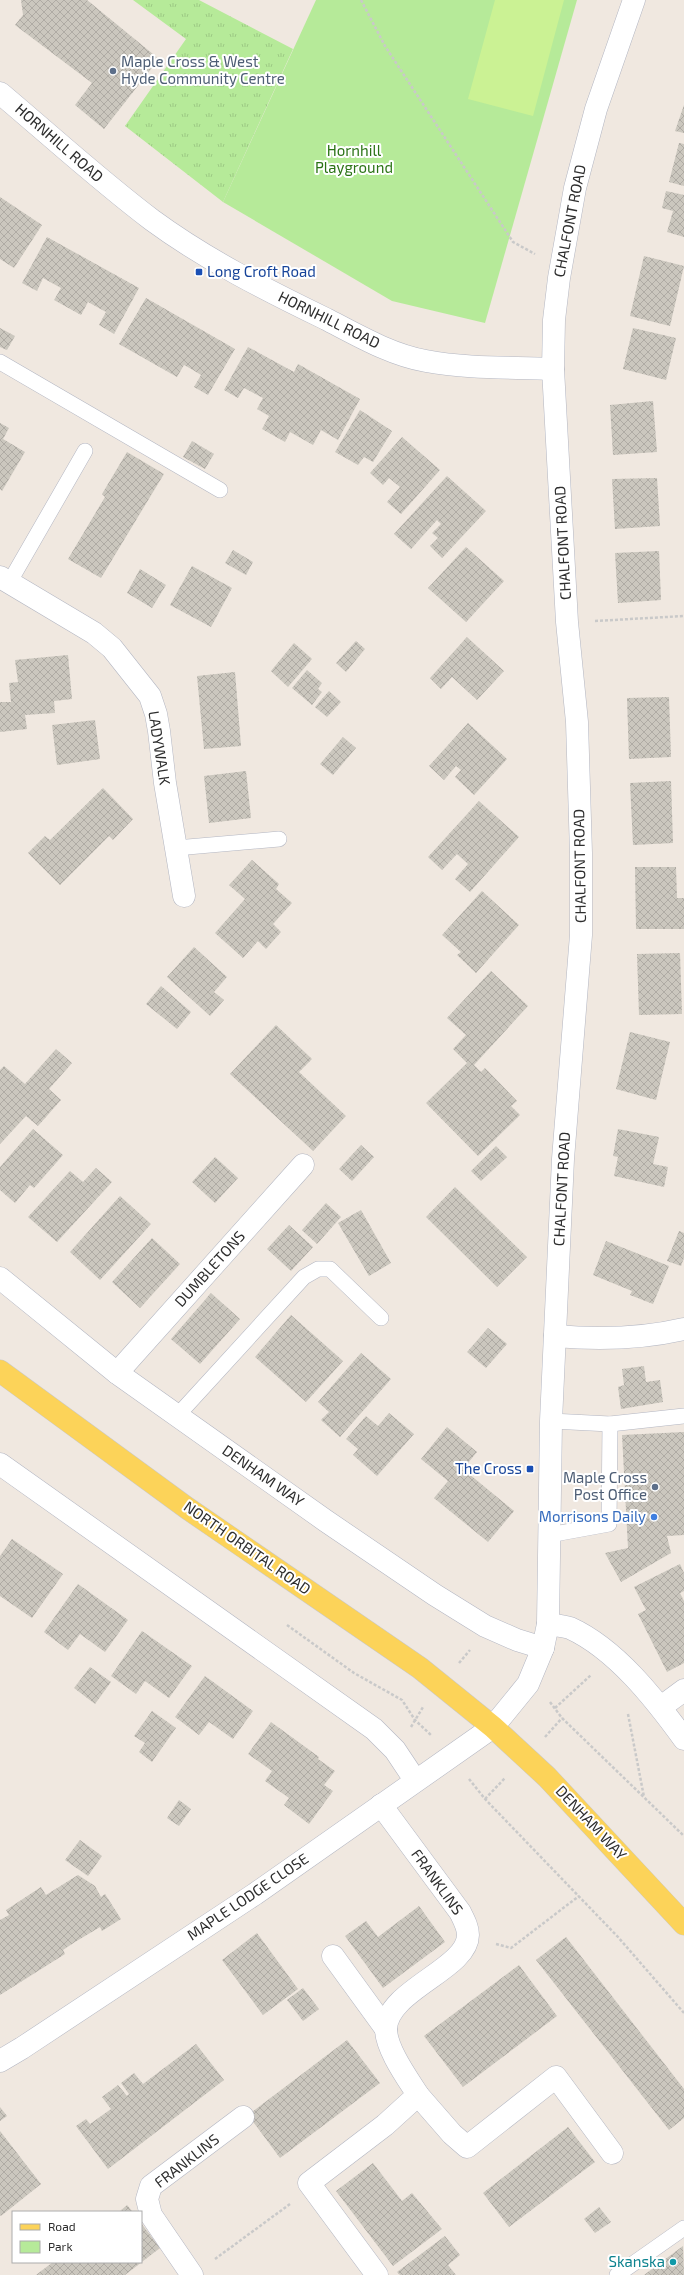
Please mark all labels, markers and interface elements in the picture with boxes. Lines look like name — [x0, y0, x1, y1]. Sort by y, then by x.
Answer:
place label: Maple Cross & West Hyde Community Centre — [121, 52, 285, 87]
marker: Maple Cross & West Hyde Community Centre — [108, 66, 118, 76]
street label: HORNHILL ROAD — [12, 99, 107, 185]
park label: Hornhill Playground — [315, 141, 393, 176]
street label: CHALFONT ROAD — [549, 163, 589, 279]
place label: Long Croft Road — [207, 262, 316, 280]
marker: Long Croft Road — [194, 267, 204, 277]
street label: HORNHILL ROAD — [276, 287, 383, 351]
street label: CHALFONT ROAD — [550, 485, 574, 601]
street label: LADYWALK — [145, 709, 175, 786]
street label: CHALFONT ROAD — [569, 809, 589, 923]
street label: CHALFONT ROAD — [549, 1131, 573, 1247]
street label: DUMBLETONS — [170, 1227, 248, 1310]
street label: DENHAM WAY — [219, 1440, 308, 1510]
place label: The Cross — [455, 1459, 522, 1477]
marker: The Cross — [525, 1464, 535, 1474]
place label: Maple Cross Post Office — [563, 1468, 647, 1503]
marker: Maple Cross Post Office — [650, 1482, 660, 1492]
street label: NORTH ORBITAL ROAD — [181, 1497, 314, 1598]
place label: Morrisons Daily — [539, 1507, 646, 1525]
marker: Morrisons Daily — [649, 1512, 659, 1522]
street label: DENHAM WAY — [553, 1781, 631, 1864]
street label: FRANKLINS — [408, 1845, 468, 1918]
street label: MAPLE LODGE CLOSE — [183, 1849, 311, 1943]
street label: FRANKLINS — [151, 2129, 222, 2191]
legend — [12, 2211, 142, 2263]
text: Road — [48, 2219, 76, 2233]
text: Park — [48, 2239, 73, 2253]
place label: Skanska — [609, 2252, 665, 2270]
marker: Skanska — [668, 2257, 678, 2267]

